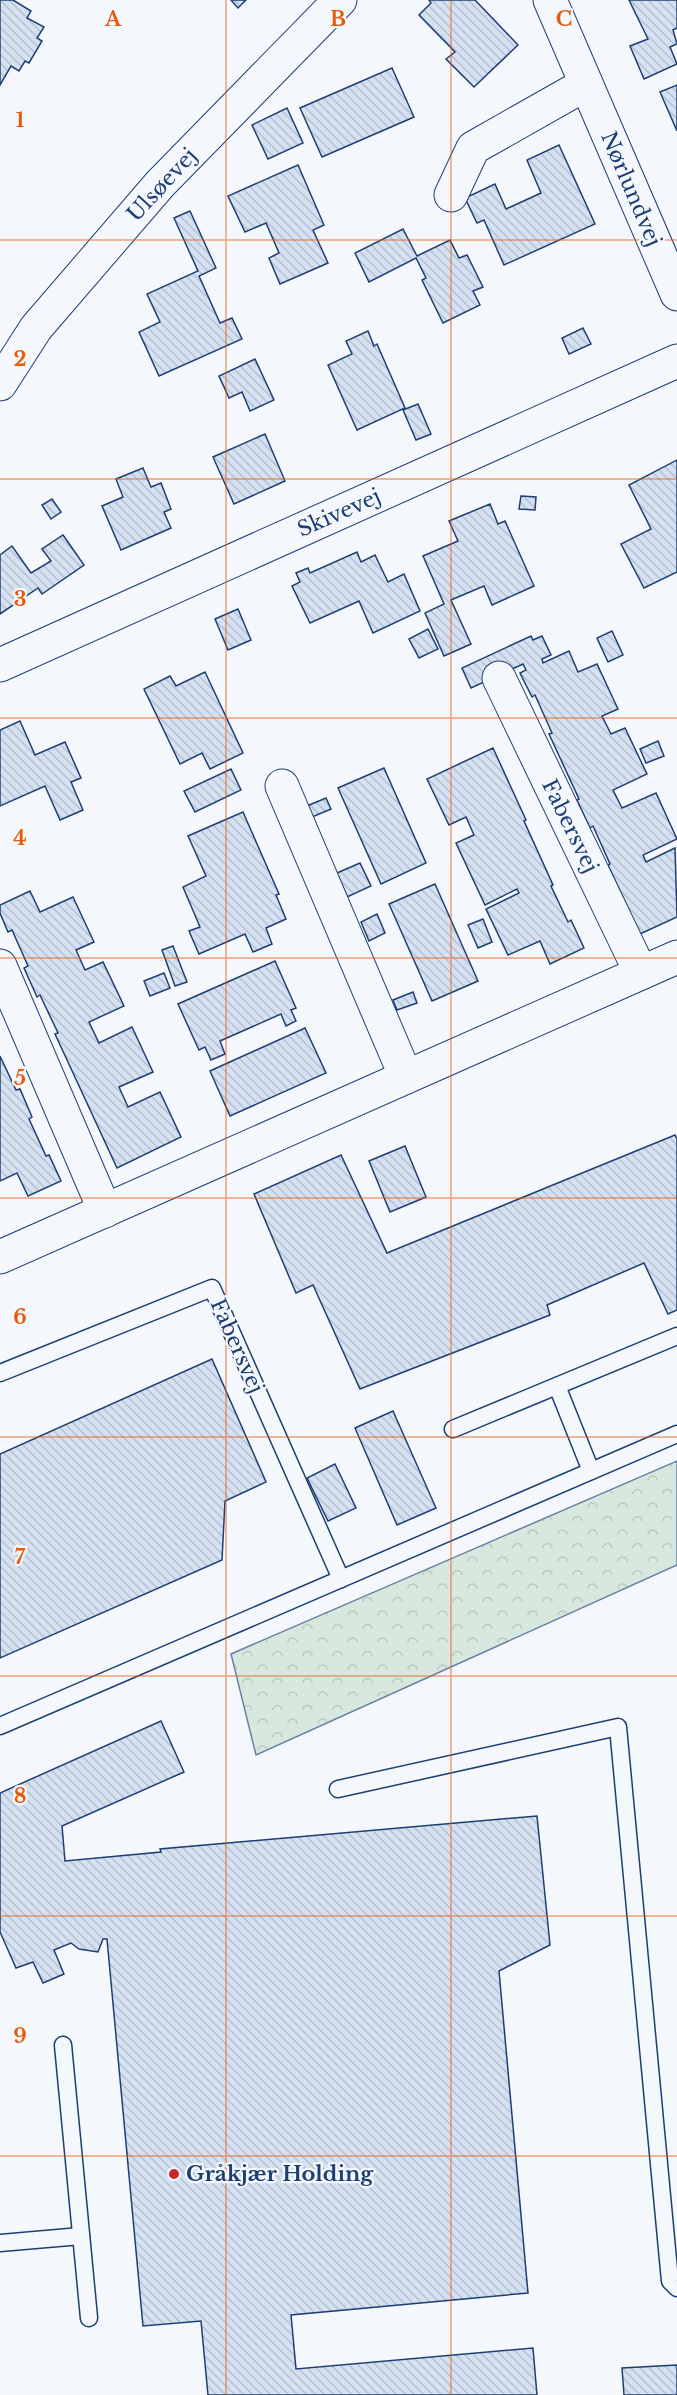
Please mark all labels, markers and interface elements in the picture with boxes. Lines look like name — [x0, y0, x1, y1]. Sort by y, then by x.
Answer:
text: A — [104, 7, 122, 31]
text: B — [330, 7, 346, 31]
text: C — [556, 7, 572, 31]
text: 1 — [16, 108, 25, 132]
street label: Nørlundvej — [595, 128, 667, 250]
street label: Ulsøevej — [122, 143, 202, 227]
text: 2 — [13, 347, 27, 371]
street label: Skivevej — [293, 483, 385, 543]
text: 3 — [14, 587, 26, 611]
street label: Fabersvej — [536, 775, 604, 877]
text: 4 — [13, 826, 27, 850]
text: 5 — [14, 1066, 26, 1090]
street label: Fabersvej — [205, 1295, 269, 1397]
text: 6 — [13, 1305, 27, 1329]
text: 7 — [15, 1545, 26, 1569]
text: 8 — [14, 1784, 26, 1808]
text: 9 — [13, 2024, 27, 2048]
place label: Gråkjær Holding — [186, 2161, 374, 2187]
marker: Gråkjær Holding — [167, 2167, 181, 2181]

